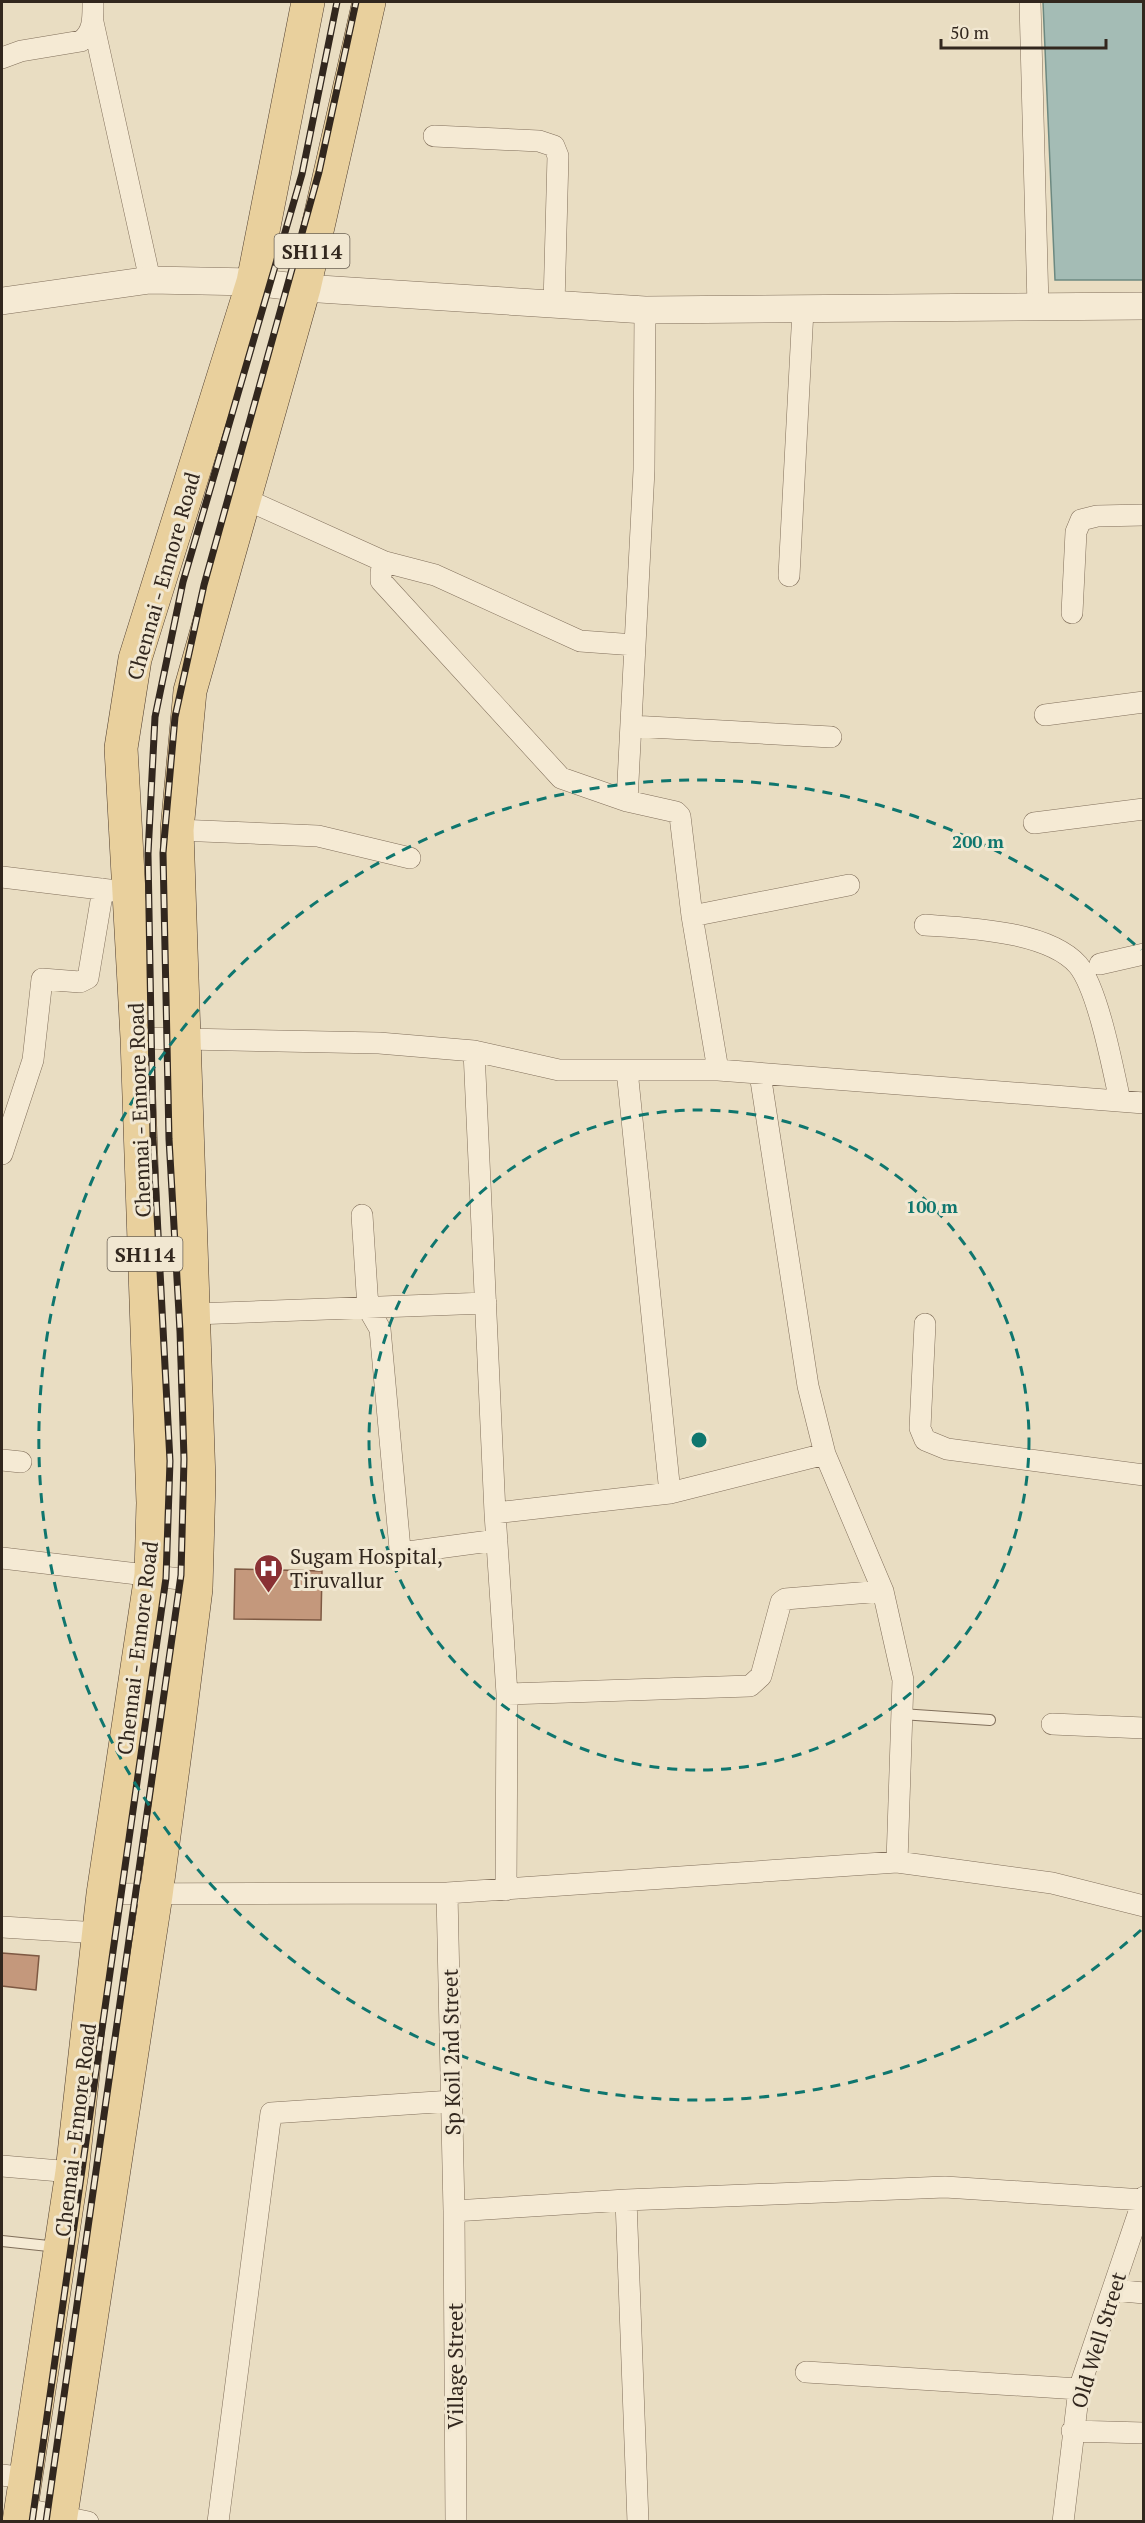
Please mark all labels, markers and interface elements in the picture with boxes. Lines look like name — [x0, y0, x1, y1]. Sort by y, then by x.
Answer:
scale bar — [941, 12, 1106, 50]
text: 50 m — [950, 20, 990, 44]
road number: SH114 — [274, 234, 350, 268]
street label: Chennai - Ennore Road — [120, 468, 206, 683]
text: 200 m — [952, 829, 1004, 853]
street label: Chennai - Ennore Road — [121, 1002, 157, 1218]
text: 100 m — [906, 1194, 958, 1218]
road number: SH114 — [108, 1237, 182, 1271]
centre of rings — [689, 1430, 709, 1450]
street label: Chennai - Ennore Road — [110, 1539, 164, 1756]
place label: Sugam Hospital, Tiruvallur — [290, 1542, 443, 1594]
hospital icon: Sugam Hospital, Tiruvallur — [253, 1552, 285, 1594]
street label: Sp Koil 2nd Street — [436, 1968, 466, 2136]
street label: Chennai - Ennore Road — [48, 2021, 102, 2238]
street label: Old Well Street — [1064, 2268, 1132, 2412]
street label: Village Street — [441, 2302, 469, 2429]

